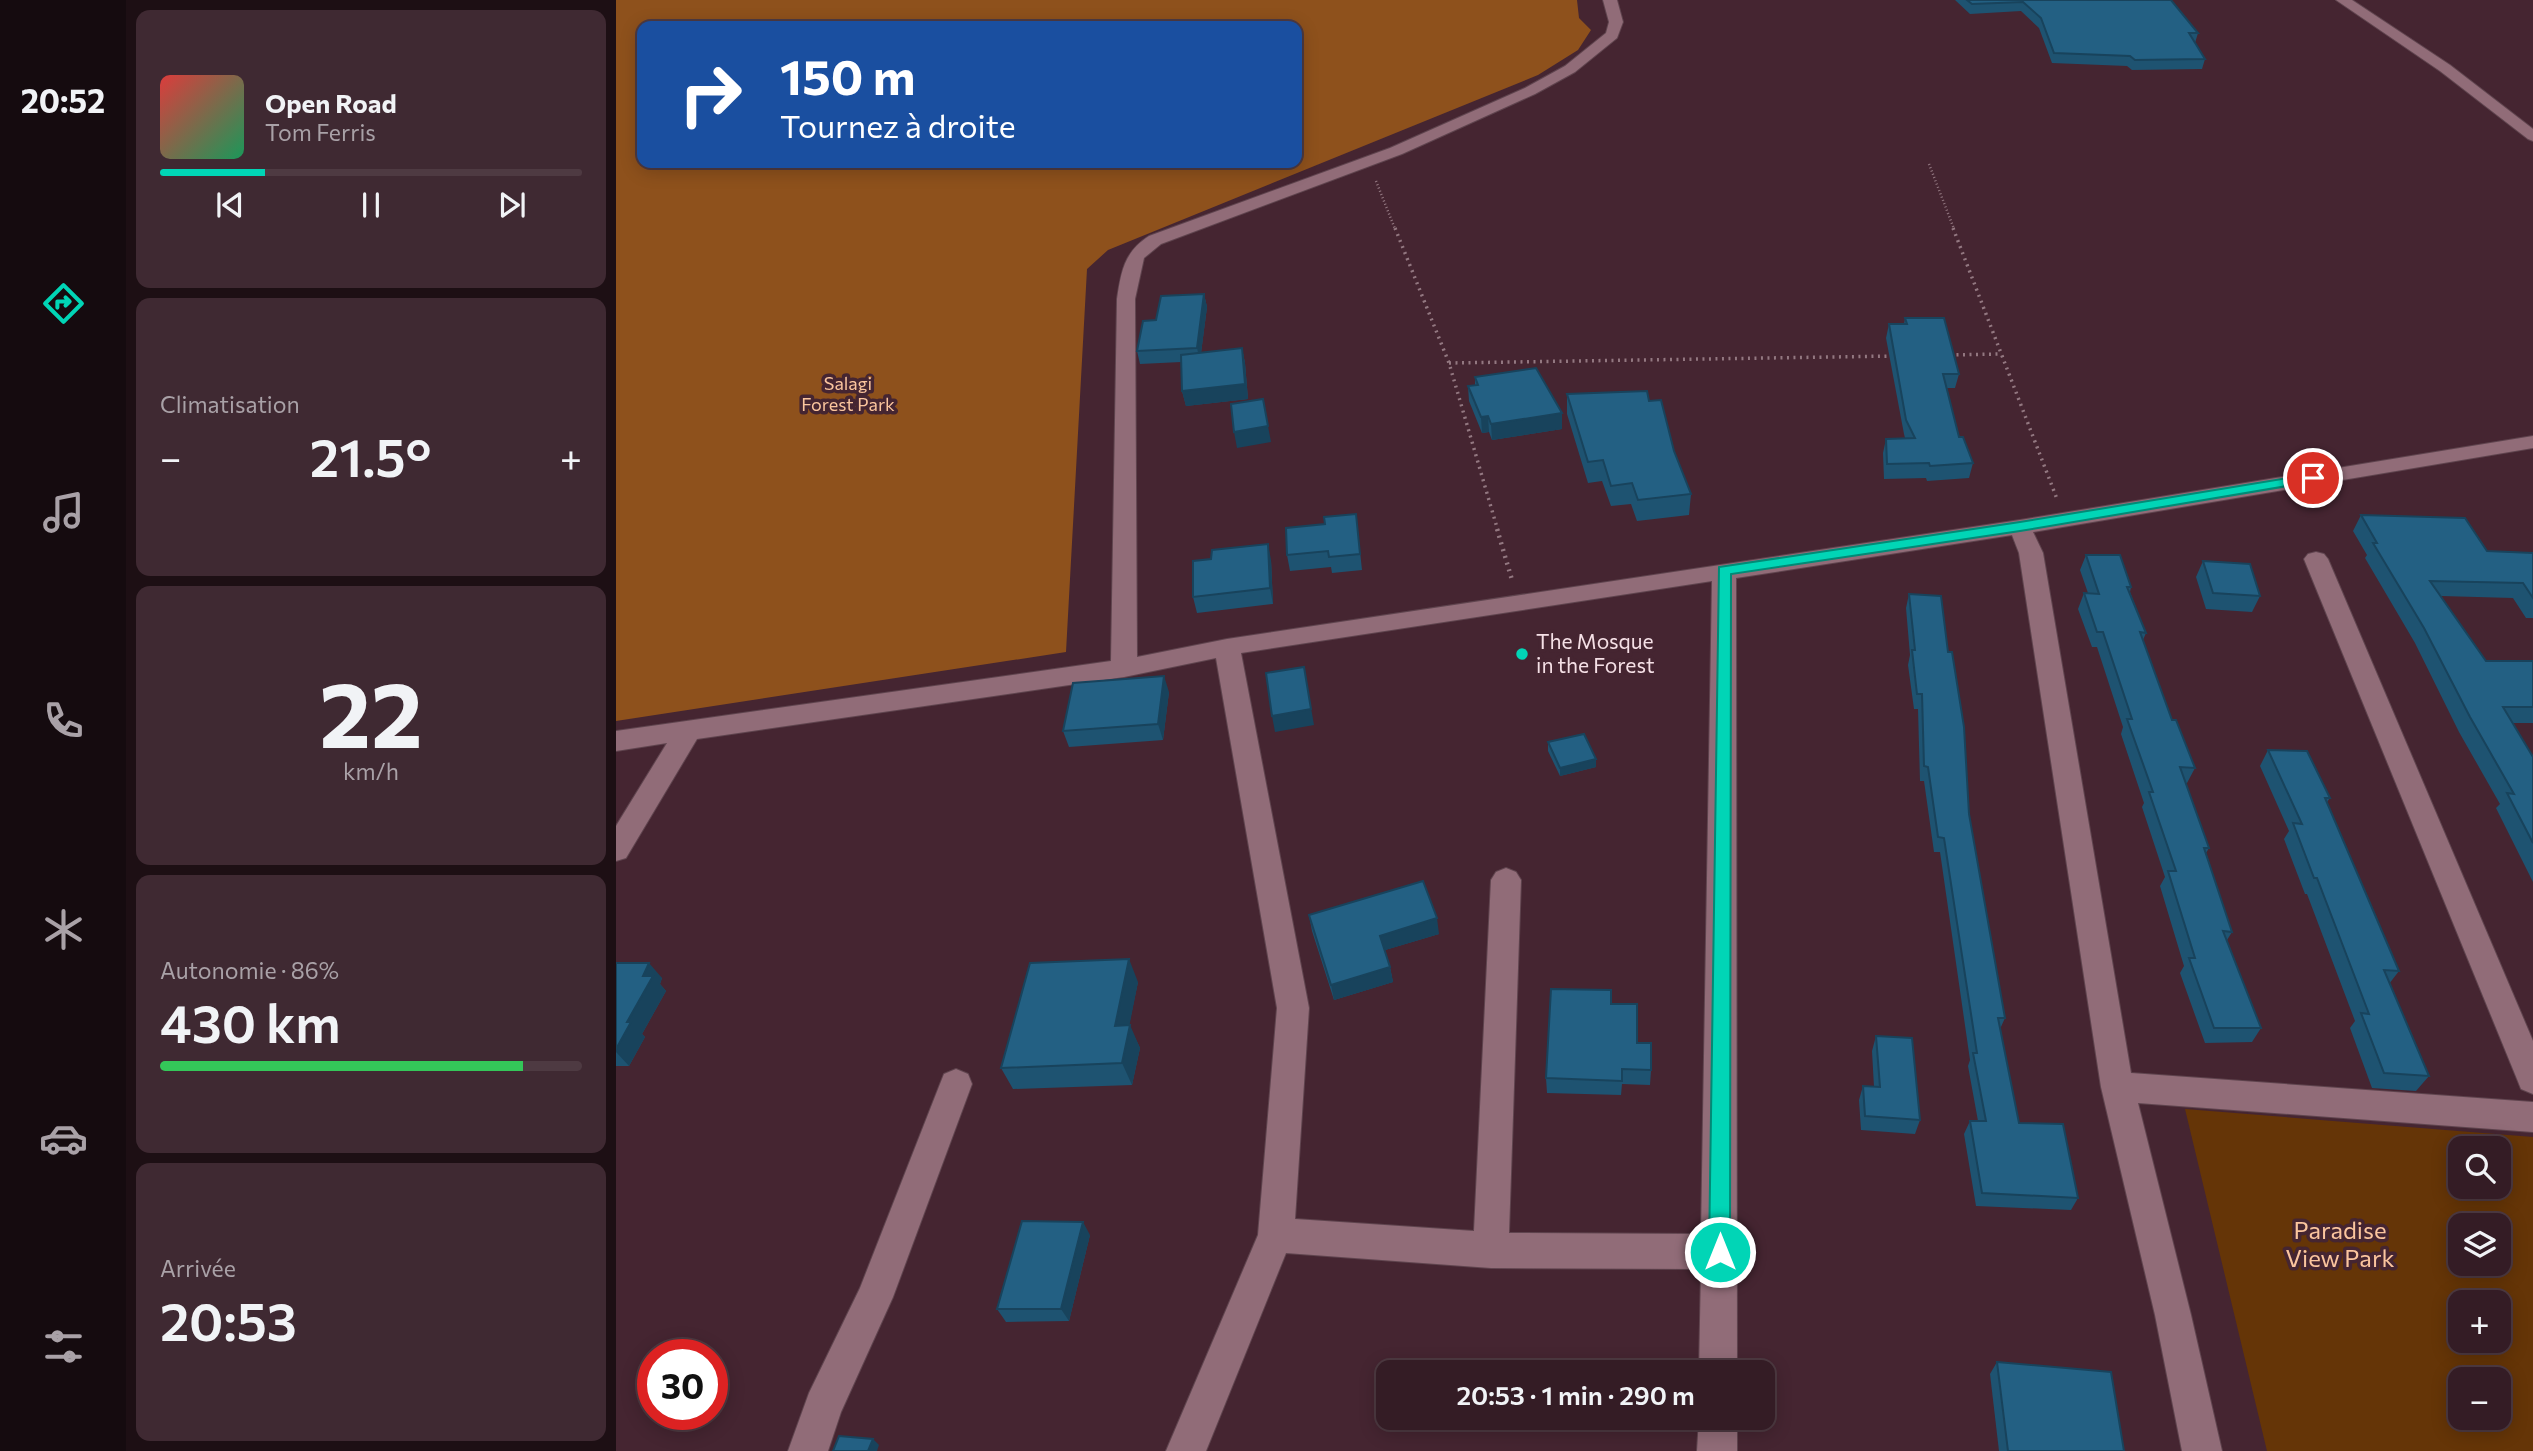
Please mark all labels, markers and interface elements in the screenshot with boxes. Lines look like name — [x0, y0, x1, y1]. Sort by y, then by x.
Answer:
text: 150 m — [780, 45, 915, 105]
icon: right — [665, 49, 756, 140]
text: 20:52 — [21, 80, 105, 120]
text: Open Road — [265, 87, 397, 118]
text: Tournez à droite — [780, 105, 1016, 145]
text: Tom Ferris — [265, 118, 376, 146]
icon: previous — [211, 186, 249, 224]
icon: pause — [352, 186, 390, 224]
icon: next — [493, 186, 531, 224]
icon: directions — [39, 279, 88, 328]
park label: Salagi Forest Park — [801, 372, 895, 415]
text: Climatisation — [160, 390, 300, 418]
text: 21.5° — [310, 424, 431, 488]
text: − — [160, 433, 182, 480]
text: + — [560, 433, 582, 480]
pin — [2283, 448, 2343, 508]
icon: arrive — [2294, 459, 2332, 497]
icon: music — [39, 488, 88, 537]
place label: The Mosque in the Forest — [1536, 628, 1655, 677]
marker: The Mosque in the Forest — [1514, 646, 1530, 662]
text: 22 — [319, 655, 423, 767]
icon: phone — [39, 696, 88, 745]
text: km/h — [343, 757, 399, 785]
icon: climate — [39, 905, 88, 954]
text: Autonomie · 86% — [160, 956, 339, 984]
text: 430 km — [160, 990, 341, 1054]
icon: car — [39, 1114, 88, 1163]
map controls — [2448, 1136, 2511, 1430]
button: search — [2448, 1136, 2511, 1199]
button: layers — [2448, 1213, 2511, 1276]
position arrow — [1683, 1215, 1757, 1289]
park label: Paradise View Park — [2285, 1215, 2395, 1272]
text: Arrivée — [160, 1254, 236, 1282]
text: 20:53 — [160, 1288, 297, 1352]
button: + — [2448, 1290, 2511, 1353]
icon: filters — [39, 1322, 88, 1371]
speed limit sign: 30 — [637, 1339, 728, 1430]
button: − — [2448, 1367, 2511, 1430]
text: 20:53 · 1 min · 290 m — [1456, 1379, 1695, 1410]

